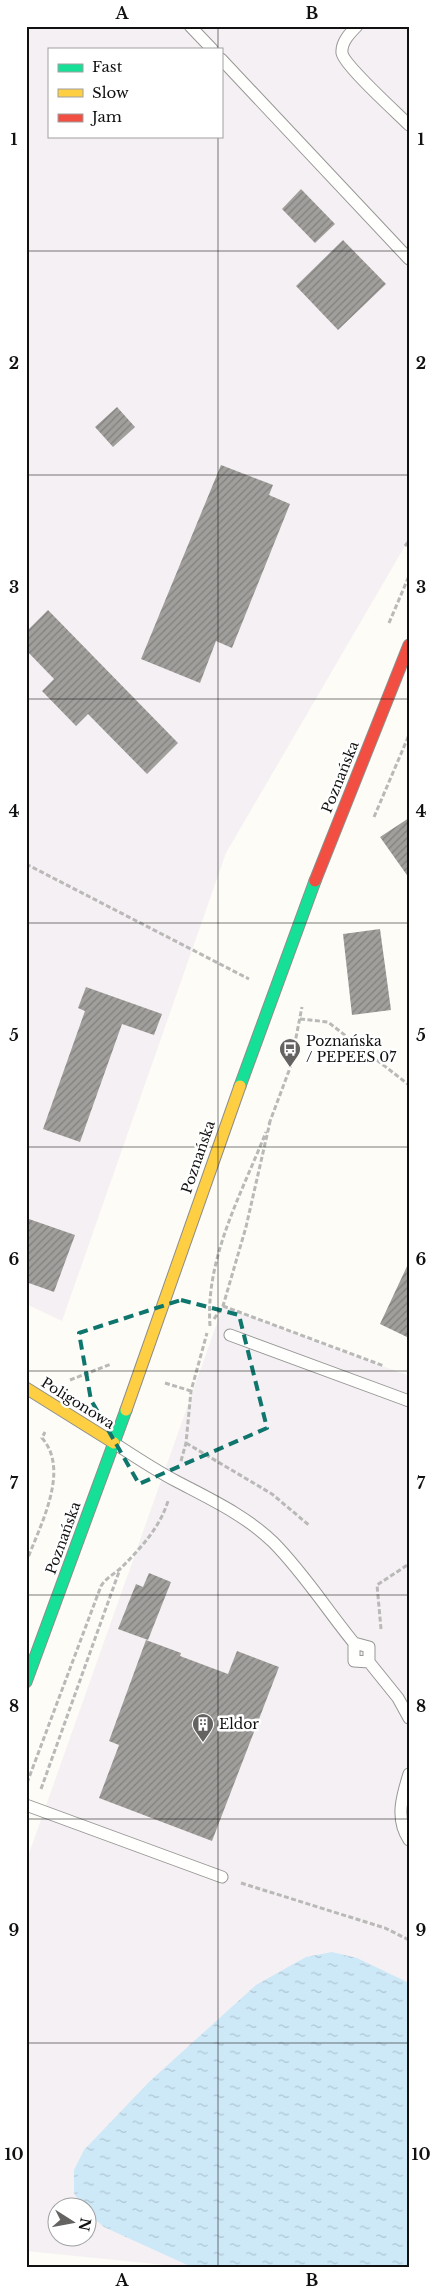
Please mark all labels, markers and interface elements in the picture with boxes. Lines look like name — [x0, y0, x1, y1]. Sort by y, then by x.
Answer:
text: A — [115, 3, 130, 23]
text: B — [306, 3, 319, 23]
legend — [48, 48, 222, 138]
text: Fast — [92, 57, 123, 76]
text: Slow — [92, 83, 129, 102]
text: Jam — [90, 107, 122, 126]
text: 1 — [11, 129, 18, 149]
text: 1 — [418, 129, 425, 149]
text: 2 — [9, 353, 19, 373]
text: 2 — [416, 353, 426, 373]
text: 3 — [9, 577, 19, 597]
text: 3 — [416, 577, 426, 597]
street label: Poznańska — [317, 738, 363, 816]
text: 4 — [9, 801, 19, 821]
text: 4 — [416, 801, 426, 821]
text: 5 — [9, 1025, 19, 1045]
text: 5 — [416, 1025, 426, 1045]
place label: Poznańska / PEPEES 07 — [306, 1032, 397, 1066]
bus stop icon: Poznańska / PEPEES 07 — [278, 1037, 302, 1068]
street label: Poznańska — [177, 1118, 219, 1196]
text: 6 — [9, 1249, 20, 1269]
text: 6 — [416, 1249, 427, 1269]
street label: Poligonowa — [38, 1373, 118, 1433]
text: 7 — [10, 1473, 19, 1493]
text: 7 — [417, 1473, 426, 1493]
street label: Poznańska — [42, 1499, 85, 1577]
text: 8 — [9, 1696, 19, 1716]
text: 8 — [416, 1696, 426, 1716]
building icon: Eldor — [191, 1712, 215, 1743]
place label: Eldor — [219, 1715, 259, 1733]
text: 9 — [9, 1920, 20, 1940]
text: 9 — [416, 1920, 427, 1940]
text: 10 — [4, 2144, 24, 2164]
text: 10 — [411, 2144, 431, 2164]
north arrow — [48, 2196, 98, 2246]
text: N — [75, 2216, 95, 2233]
text: A — [115, 2270, 130, 2290]
text: B — [306, 2270, 319, 2290]

